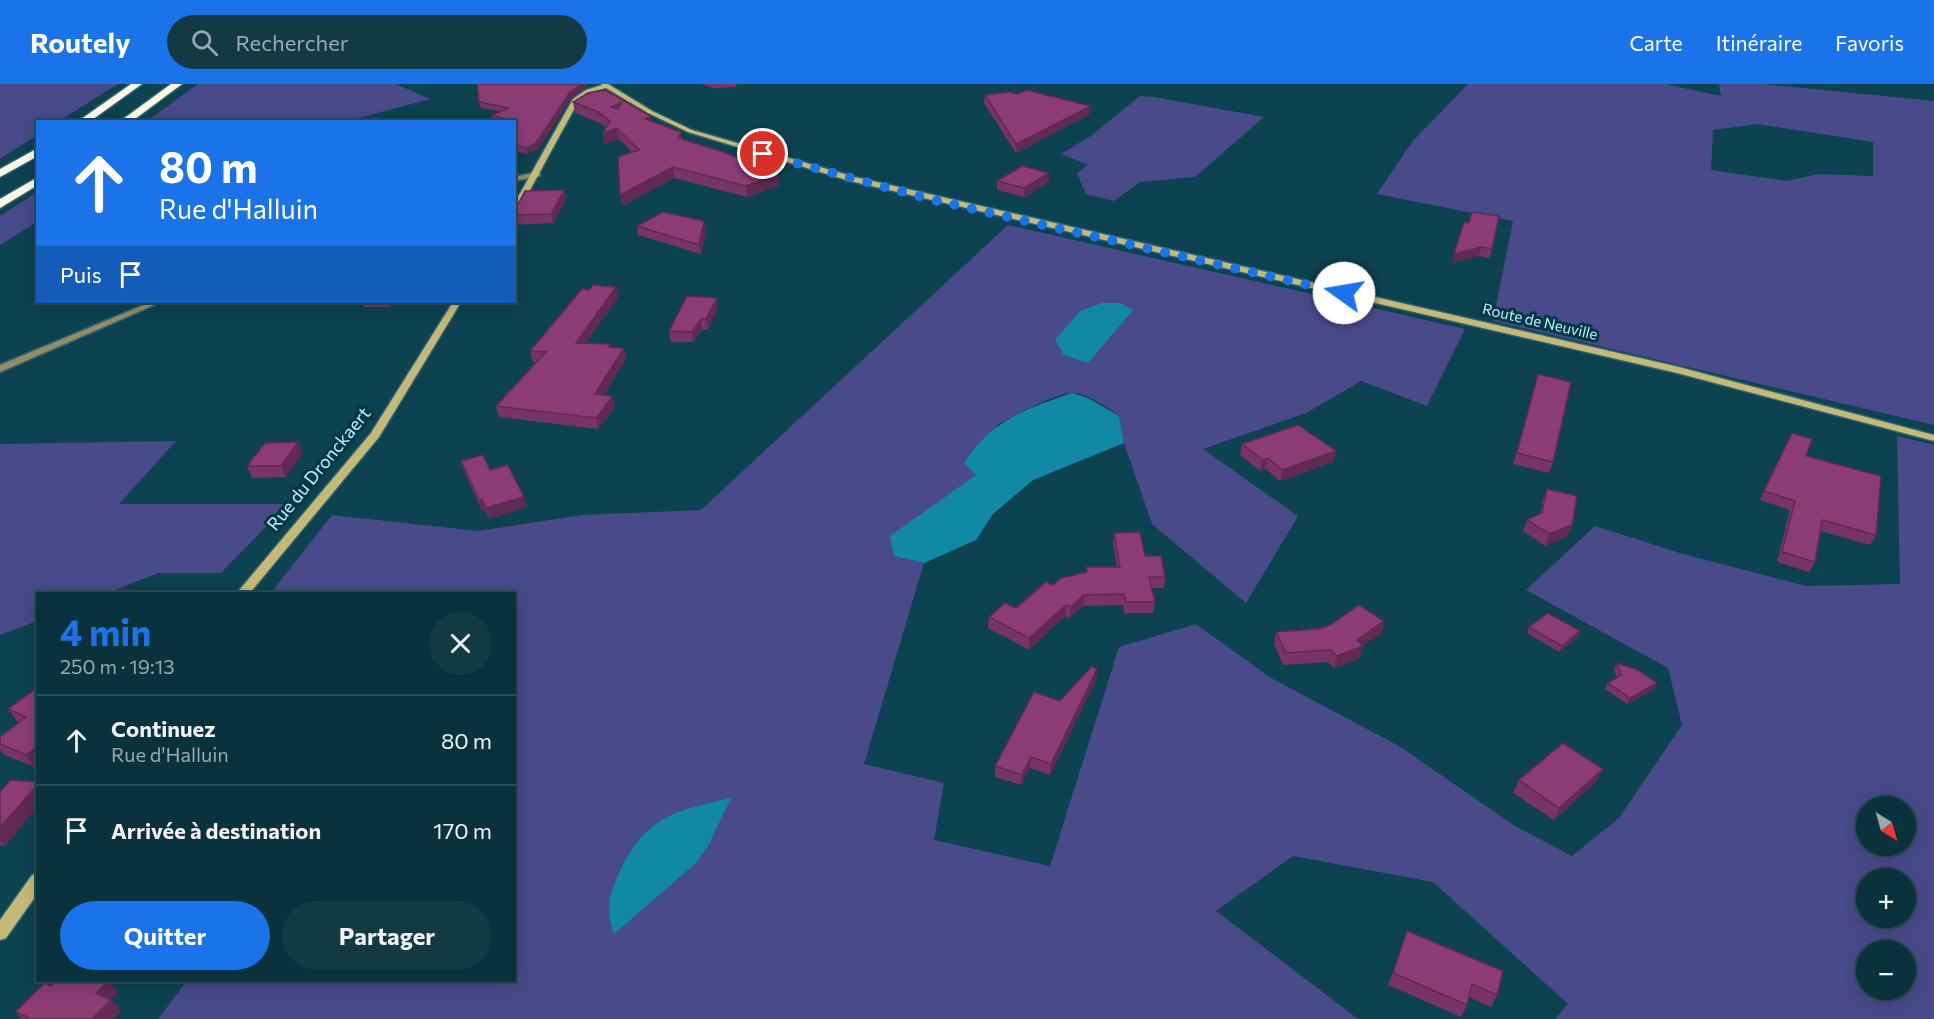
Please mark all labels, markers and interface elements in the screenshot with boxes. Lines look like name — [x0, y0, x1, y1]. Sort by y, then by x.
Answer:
search box — [167, 15, 587, 69]
text: Routely — [30, 25, 131, 59]
icon: search — [188, 26, 221, 59]
text: Rechercher — [236, 29, 349, 56]
text: Carte — [1629, 30, 1683, 55]
text: Itinéraire — [1716, 30, 1802, 55]
text: Favoris — [1835, 30, 1904, 55]
pin — [737, 128, 788, 179]
icon: arrive — [746, 137, 779, 170]
text: 80 m — [159, 140, 258, 192]
icon: ahead — [60, 144, 138, 222]
text: Rue d'Halluin — [159, 192, 318, 225]
icon: arrive — [114, 258, 147, 291]
text: Puis — [60, 261, 102, 288]
position arrow — [1312, 261, 1376, 325]
street label: Route de Neuville — [1481, 299, 1600, 343]
street label: Rue du Dronckaert — [262, 402, 375, 534]
text: 4 min — [60, 609, 151, 653]
button: close — [429, 612, 492, 675]
text: 250 m · 19:13 — [60, 654, 175, 678]
text: Continuez — [111, 715, 216, 742]
icon: ahead — [60, 724, 93, 757]
text: 80 m — [441, 727, 492, 754]
text: Rue d'Halluin — [111, 742, 229, 766]
north arrow — [1856, 796, 1916, 856]
map controls — [1856, 796, 1916, 1000]
icon: arrive — [60, 814, 93, 847]
text: Arrivée à destination — [111, 817, 321, 844]
text: 170 m — [433, 817, 492, 844]
button: + — [1856, 868, 1916, 928]
button: Quitter — [60, 901, 270, 970]
button: Partager — [282, 901, 492, 970]
button: − — [1856, 940, 1916, 1000]

